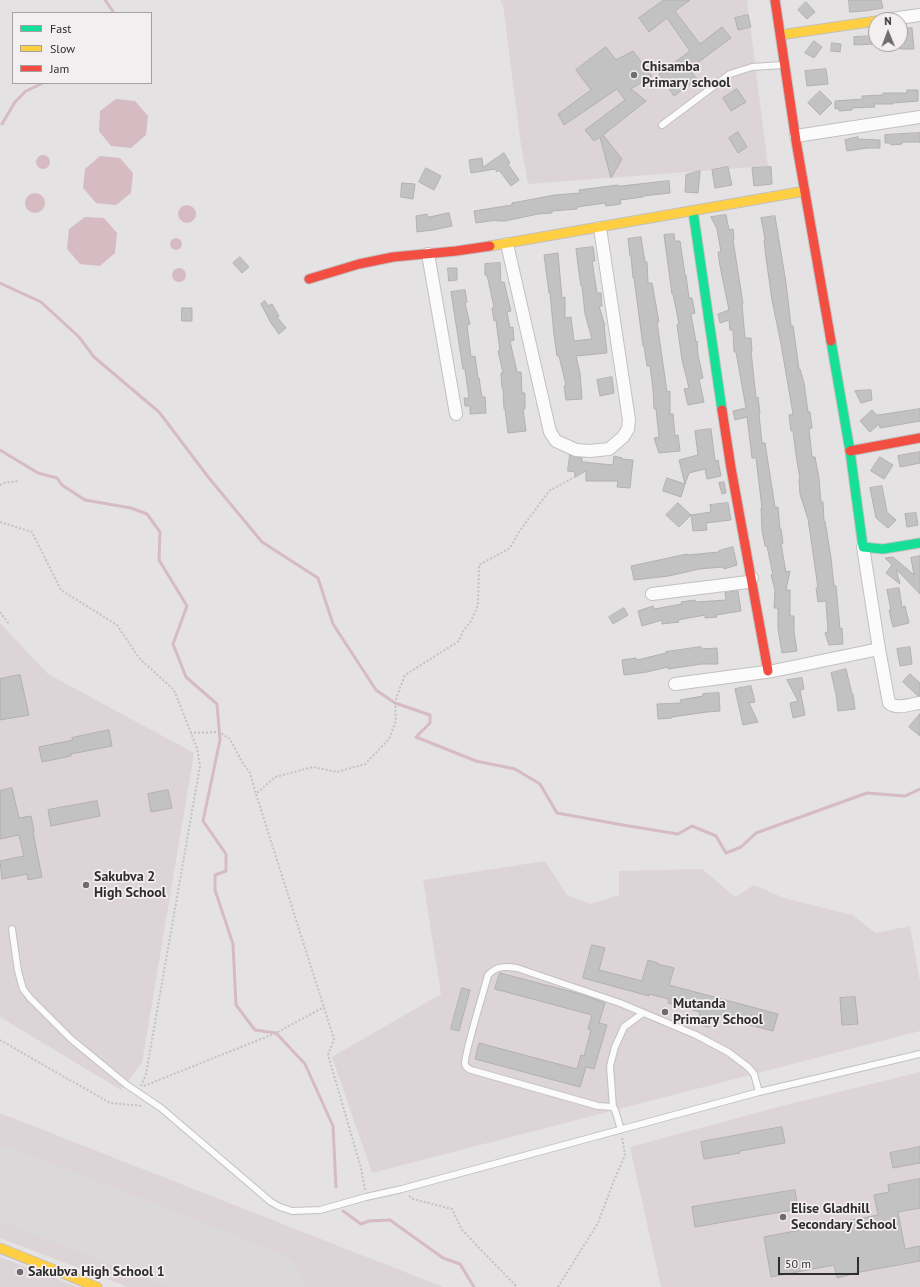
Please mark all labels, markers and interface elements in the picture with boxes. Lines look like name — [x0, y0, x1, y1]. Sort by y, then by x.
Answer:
legend — [12, 12, 152, 84]
north arrow — [868, 12, 908, 52]
text: N — [884, 14, 892, 28]
text: Fast — [50, 21, 71, 36]
text: Slow — [50, 41, 75, 56]
place label: Chisamba Primary school — [642, 59, 730, 92]
text: Jam — [50, 61, 69, 76]
marker: Chisamba Primary school — [629, 70, 639, 80]
place label: Sakubva 2 High School — [94, 869, 166, 902]
marker: Sakubva 2 High School — [81, 880, 91, 890]
place label: Mutanda Primary School — [673, 996, 763, 1028]
marker: Mutanda Primary School — [660, 1007, 670, 1017]
place label: Elise Gladhill Secondary School — [791, 1201, 896, 1234]
marker: Elise Gladhill Secondary School — [778, 1212, 788, 1222]
scale bar — [780, 1249, 861, 1275]
text: 50 m — [785, 1256, 811, 1271]
place label: Sakubva High School 1 — [28, 1264, 165, 1280]
marker: Sakubva High School 1 — [15, 1267, 25, 1277]

